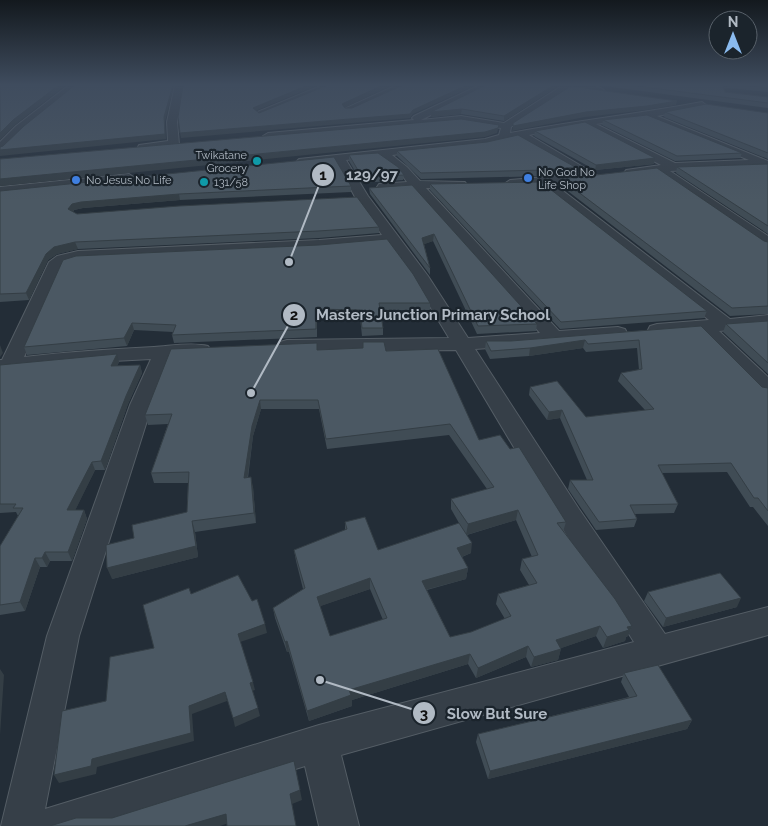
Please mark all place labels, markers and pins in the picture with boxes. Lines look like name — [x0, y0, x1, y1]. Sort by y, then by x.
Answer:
place label: Twikatane Grocery — [196, 149, 248, 175]
marker: Twikatane Grocery — [251, 155, 263, 167]
callout: 129/97 — [311, 160, 408, 190]
place label: No God No Life Shop — [538, 166, 595, 192]
marker: No God No Life Shop — [522, 172, 534, 184]
marker: No Jesus No Life — [70, 174, 82, 186]
place label: No Jesus No Life — [86, 174, 172, 187]
marker: 131/58 — [198, 176, 210, 188]
place label: 131/58 — [214, 176, 248, 189]
callout: Masters Junction Primary School — [281, 300, 561, 330]
callout: Slow But Sure — [412, 698, 557, 728]

